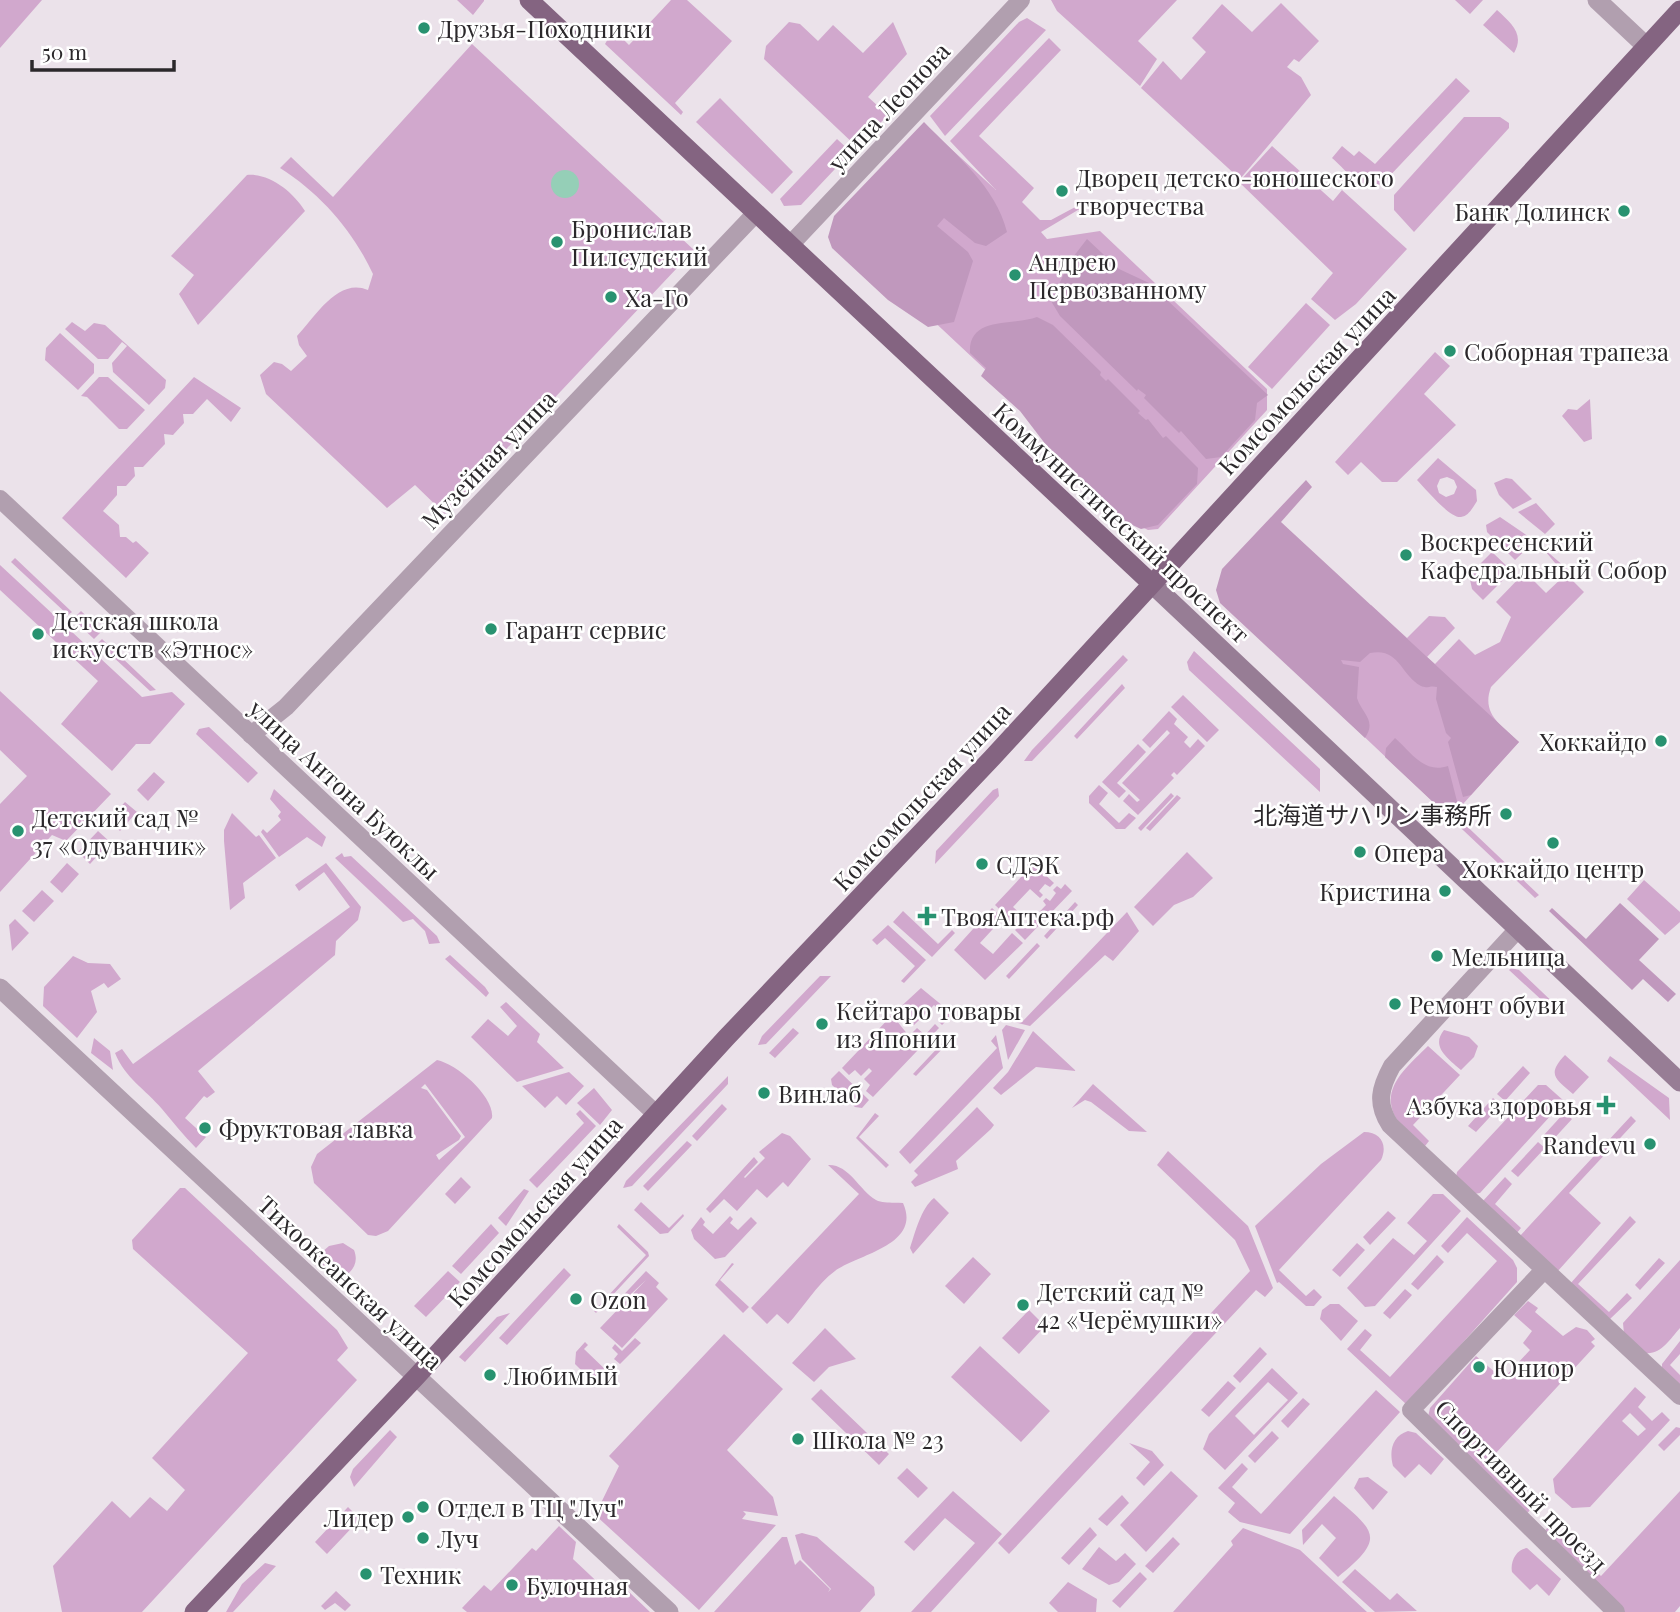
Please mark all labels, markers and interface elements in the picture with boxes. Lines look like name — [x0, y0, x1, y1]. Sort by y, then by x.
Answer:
place label: Друзья-Походники — [438, 12, 651, 44]
marker: Друзья-Походники — [416, 20, 432, 36]
scale bar — [32, 28, 173, 72]
street label: улица Леонова — [819, 35, 956, 178]
text: 50 m — [42, 37, 88, 65]
place label: Дворец детско-юношеского творчества — [1076, 161, 1394, 221]
marker: Дворец детско-юношеского творчества — [1054, 183, 1070, 199]
place label: Банк Долинск — [1455, 195, 1610, 227]
marker: Банк Долинск — [1616, 203, 1632, 219]
place label: Бронислав Пилсудский — [571, 212, 708, 272]
marker: Бронислав Пилсудский — [549, 234, 565, 250]
place label: Андрею Первозванному — [1028, 245, 1207, 305]
marker: Андрею Первозванному — [1007, 267, 1023, 283]
street label: Комсомольская улица — [1210, 279, 1402, 481]
place label: Ха-Го — [625, 281, 689, 313]
marker: Ха-Го — [603, 289, 619, 305]
place label: Соборная трапеза — [1464, 335, 1669, 367]
marker: Соборная трапеза — [1442, 343, 1458, 359]
street label: Музейная улица — [414, 383, 563, 535]
street label: Коммунистический проспект — [987, 395, 1257, 649]
place label: Воскресенский Кафедральный Собор — [1420, 525, 1667, 585]
marker: Воскресенский Кафедральный Собор — [1398, 547, 1414, 563]
place label: Детская школа искусств «Этнос» — [52, 604, 253, 664]
place label: Гарант сервис — [505, 613, 666, 645]
marker: Гарант сервис — [483, 621, 499, 637]
marker: Детская школа искусств «Этнос» — [30, 626, 46, 642]
street label: улица Антона Буюклы — [242, 691, 447, 886]
street label: Комсомольская улица — [825, 695, 1017, 897]
place label: Хоккайдо — [1539, 725, 1647, 757]
marker: Хоккайдо — [1653, 733, 1669, 749]
place label: 北海道サハリン事務所 — [1253, 798, 1492, 830]
place label: Детский сад № 37 «Одуванчик» — [32, 801, 206, 861]
marker: 北海道サハリン事務所 — [1498, 806, 1514, 822]
marker: Детский сад № 37 «Одуванчик» — [10, 823, 26, 839]
marker: Хоккайдо центр — [1545, 835, 1561, 851]
place label: Опера — [1374, 836, 1445, 868]
marker: Опера — [1352, 844, 1368, 860]
place label: СДЭК — [996, 848, 1060, 880]
place label: Хоккайдо центр — [1462, 852, 1644, 884]
marker: СДЭК — [974, 856, 990, 872]
place label: Кристина — [1319, 875, 1431, 907]
marker: Кристина — [1437, 883, 1453, 899]
place label: ТвояАптека.рф — [941, 900, 1114, 932]
marker: ТвояАптека.рф — [919, 908, 935, 924]
place label: Мельница — [1451, 940, 1565, 972]
marker: Мельница — [1429, 948, 1445, 964]
place label: Ремонт обуви — [1409, 988, 1565, 1020]
place label: Кейтаро товары из Японии — [836, 994, 1021, 1054]
marker: Ремонт обуви — [1387, 996, 1403, 1012]
marker: Кейтаро товары из Японии — [814, 1016, 830, 1032]
place label: Винлаб — [778, 1077, 862, 1109]
marker: Винлаб — [756, 1085, 772, 1101]
place label: Азбука здоровья — [1406, 1089, 1592, 1121]
marker: Азбука здоровья — [1598, 1097, 1614, 1113]
street label: Комсомольская улица — [440, 1109, 628, 1313]
place label: Фруктовая лавка — [219, 1112, 414, 1144]
marker: Фруктовая лавка — [197, 1120, 213, 1136]
place label: Randevu — [1542, 1128, 1636, 1160]
marker: Randevu — [1642, 1136, 1658, 1152]
street label: Тихоокеанская улица — [252, 1188, 450, 1376]
place label: Детский сад № 42 «Черёмушки» — [1037, 1275, 1223, 1335]
place label: Ozon — [590, 1283, 647, 1315]
marker: Ozon — [568, 1291, 584, 1307]
marker: Детский сад № 42 «Черёмушки» — [1015, 1297, 1031, 1313]
place label: Юниор — [1493, 1351, 1574, 1383]
place label: Любимый — [503, 1359, 618, 1391]
marker: Юниор — [1471, 1359, 1487, 1375]
marker: Любимый — [482, 1367, 498, 1383]
street label: Спортивный проезд — [1429, 1392, 1615, 1578]
place label: Школа № 23 — [812, 1423, 944, 1455]
marker: Школа № 23 — [790, 1431, 806, 1447]
place label: Отдел в ТЦ "Луч" — [437, 1491, 624, 1523]
marker: Отдел в ТЦ "Луч" — [415, 1499, 431, 1515]
place label: Лидер — [323, 1501, 394, 1533]
marker: Лидер — [400, 1509, 416, 1525]
place label: Луч — [436, 1522, 479, 1554]
marker: Луч — [415, 1530, 431, 1546]
place label: Техник — [380, 1558, 462, 1590]
marker: Техник — [358, 1566, 374, 1582]
place label: Булочная — [526, 1569, 629, 1601]
marker: Булочная — [504, 1577, 520, 1593]

